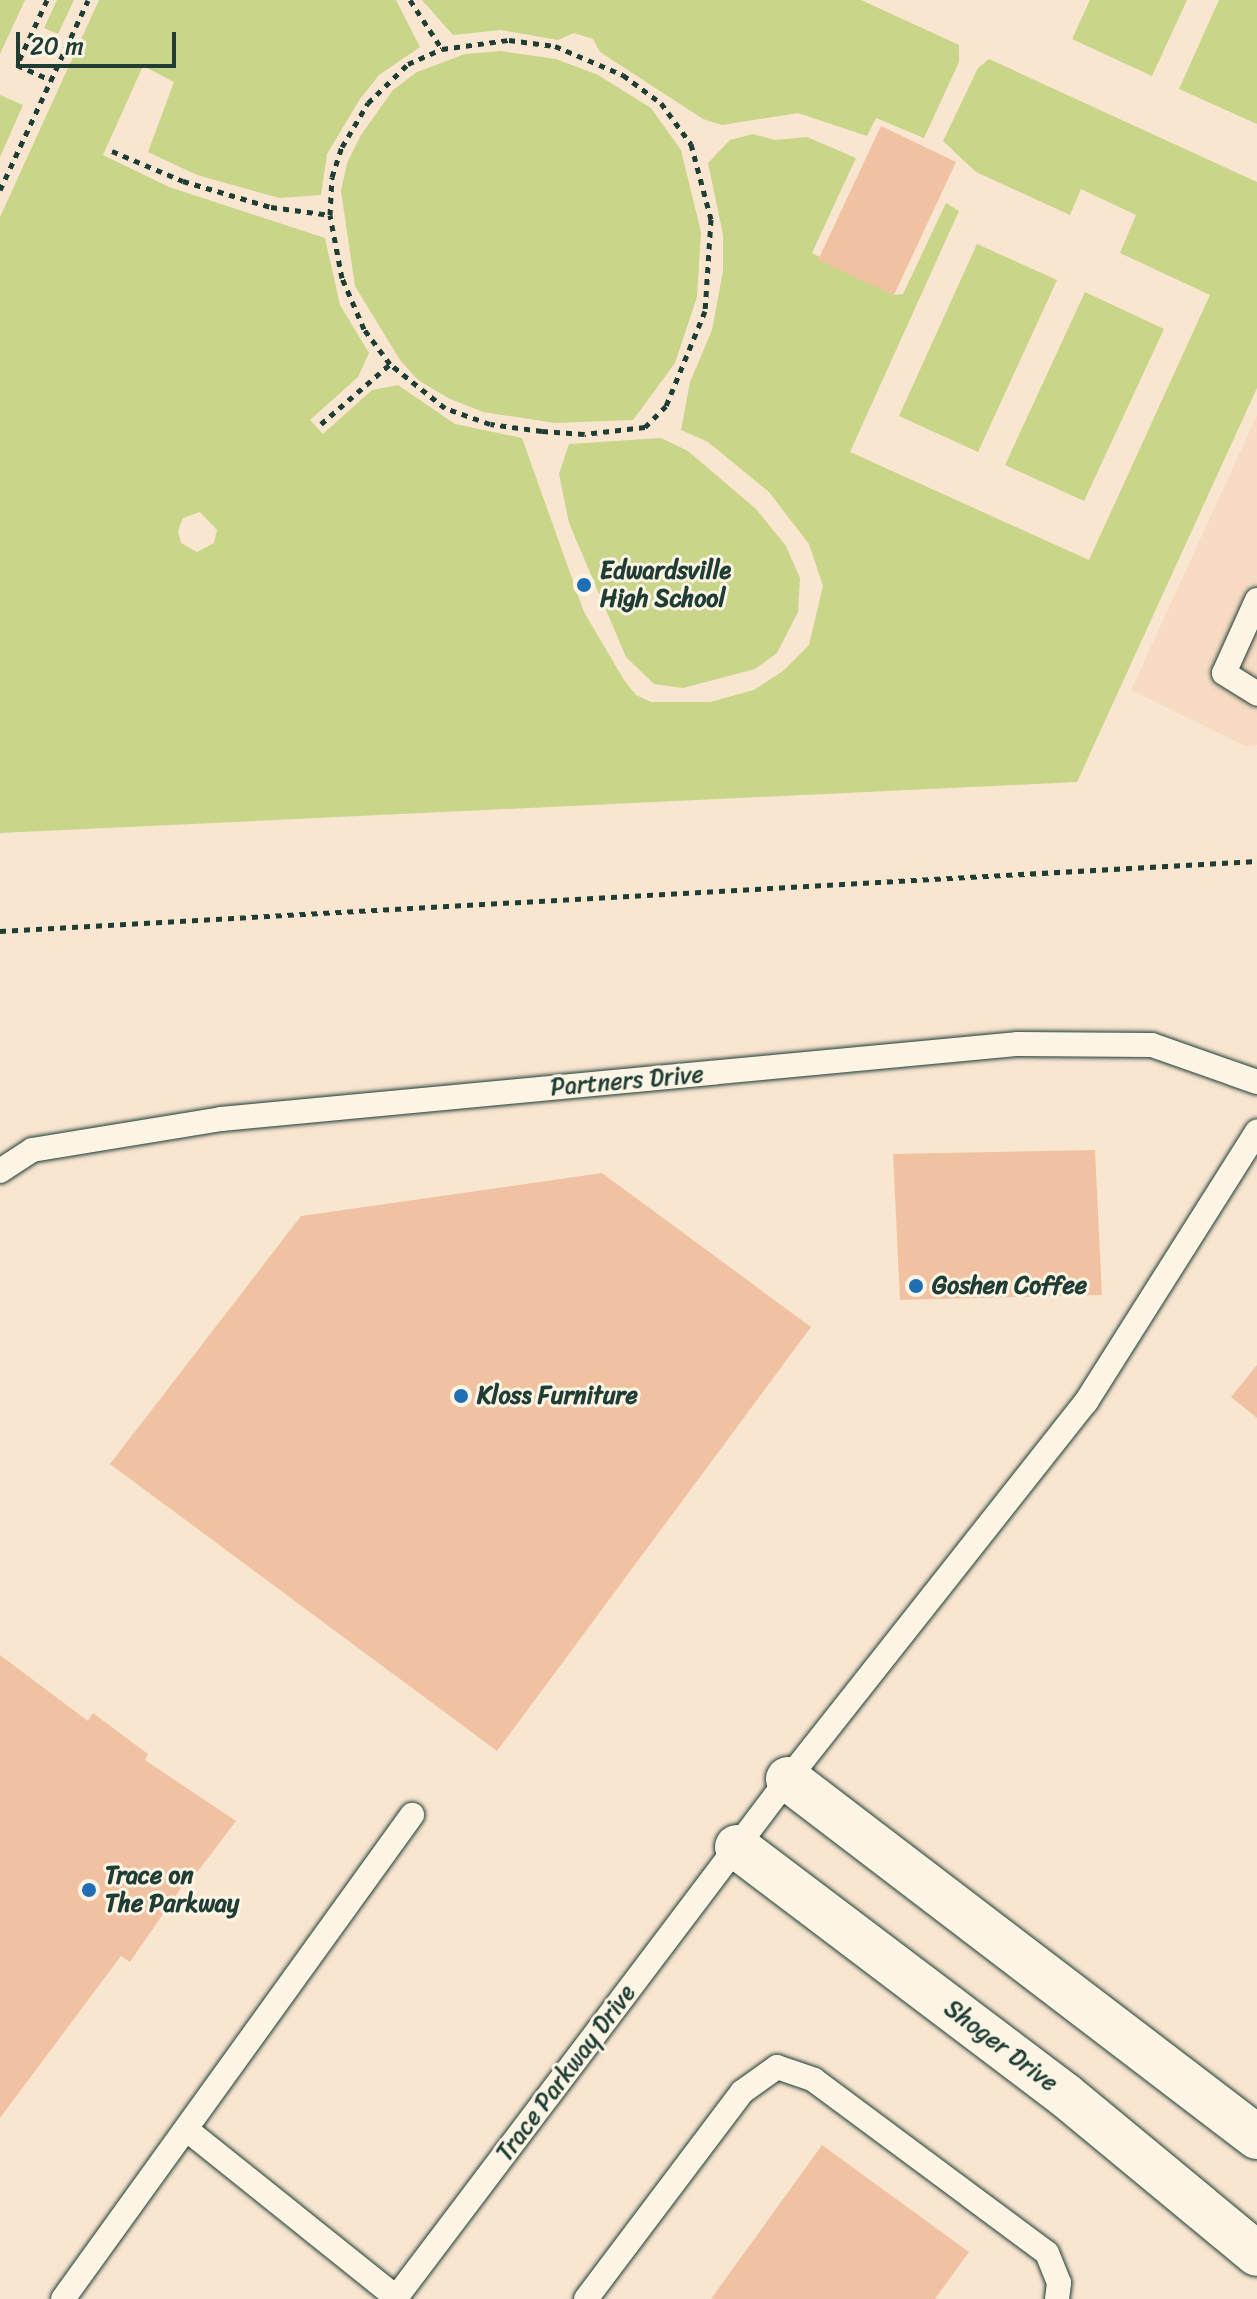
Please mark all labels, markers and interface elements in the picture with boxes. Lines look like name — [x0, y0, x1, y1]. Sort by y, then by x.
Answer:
scale bar — [20, 16, 180, 66]
text: 20 m — [30, 25, 84, 67]
place label: Edwardsville High School — [600, 557, 731, 613]
marker: Edwardsville High School — [575, 576, 593, 594]
street label: Partners Drive — [549, 1060, 705, 1102]
place label: Goshen Coffee — [932, 1272, 1087, 1300]
marker: Goshen Coffee — [907, 1277, 925, 1295]
place label: Kloss Furniture — [477, 1382, 638, 1410]
marker: Kloss Furniture — [452, 1387, 470, 1405]
place label: Trace on The Parkway — [105, 1862, 240, 1918]
marker: Trace on The Parkway — [80, 1881, 98, 1899]
street label: Trace Parkway Drive — [490, 1979, 642, 2167]
street label: Shoger Drive — [939, 1994, 1063, 2098]

